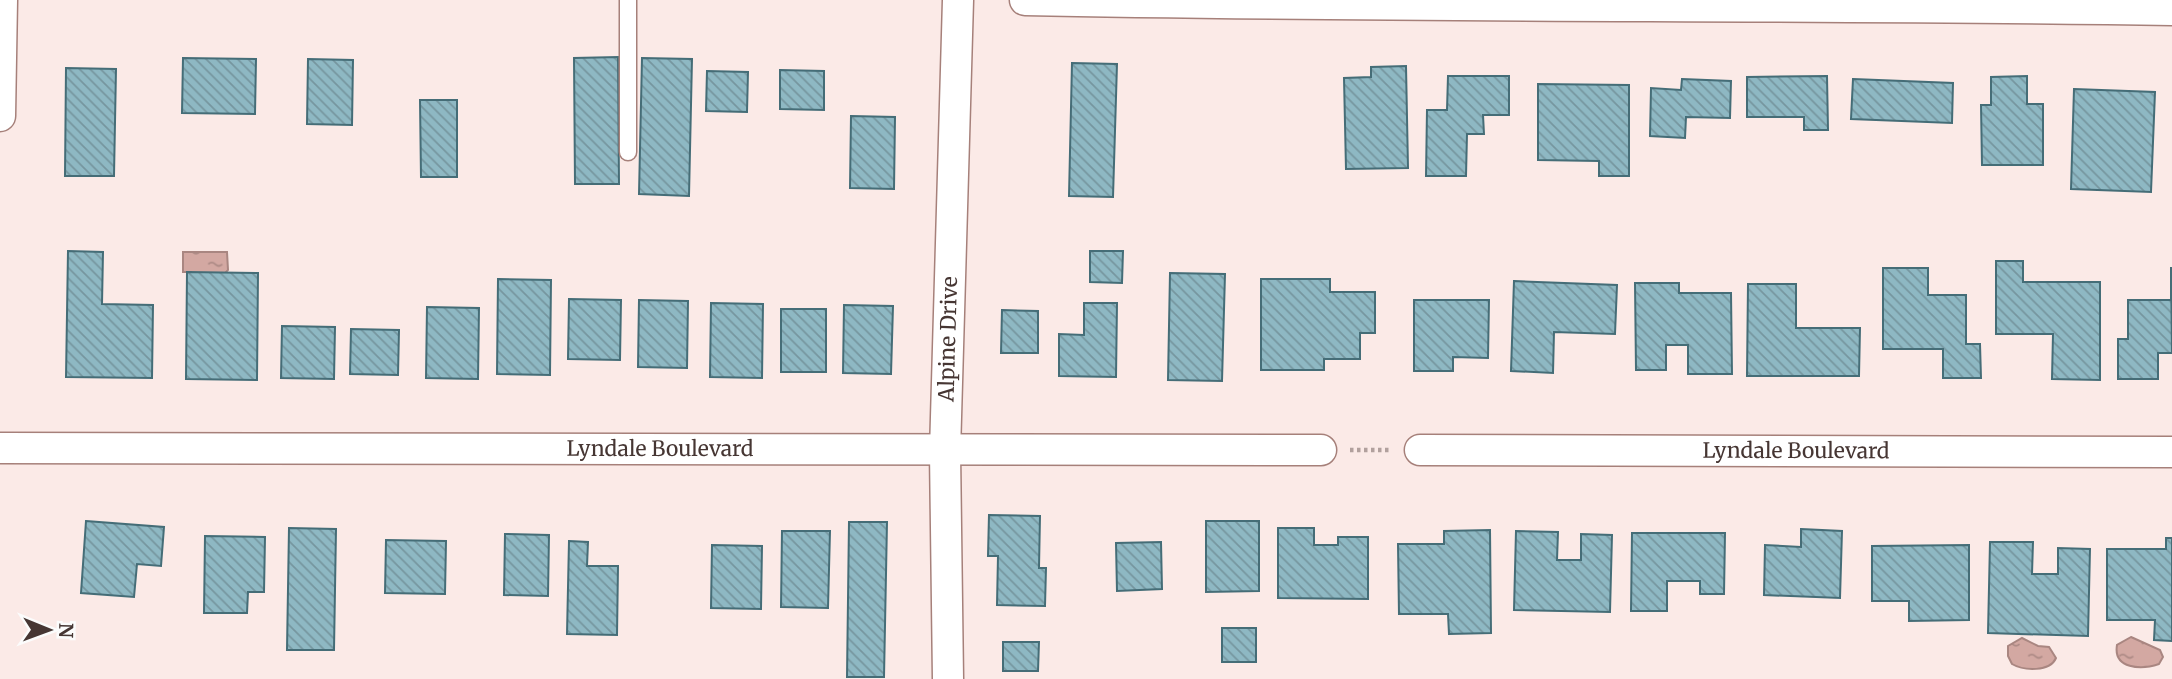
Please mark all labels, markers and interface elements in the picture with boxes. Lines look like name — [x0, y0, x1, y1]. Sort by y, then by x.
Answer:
street label: Alpine Drive — [932, 276, 963, 403]
street label: Lyndale Boulevard — [566, 435, 754, 462]
street label: Lyndale Boulevard — [1702, 437, 1890, 464]
north arrow — [14, 595, 84, 665]
text: N — [54, 623, 78, 638]

